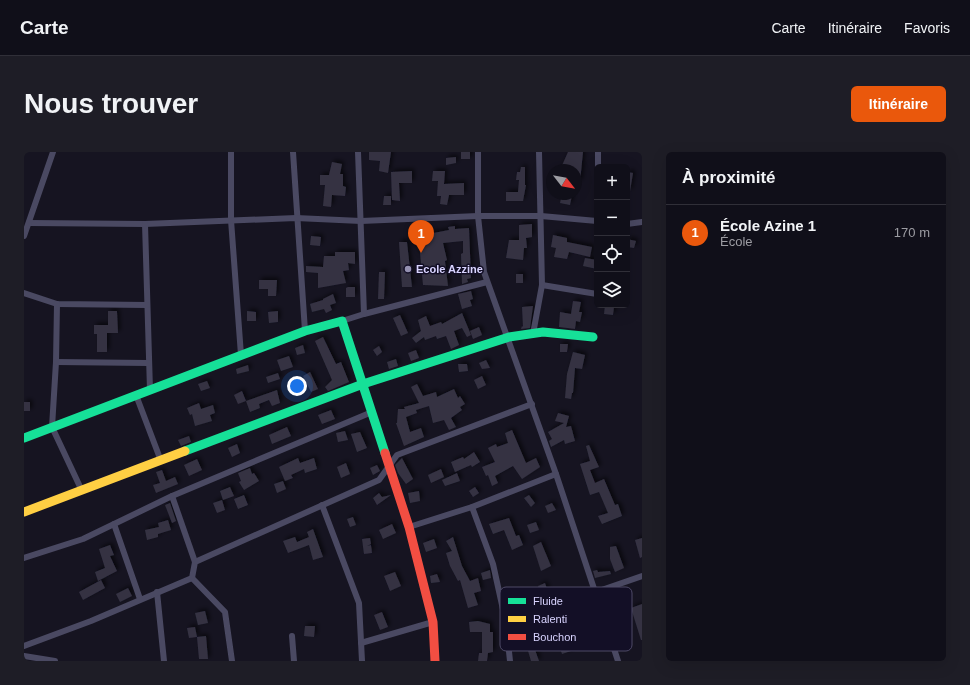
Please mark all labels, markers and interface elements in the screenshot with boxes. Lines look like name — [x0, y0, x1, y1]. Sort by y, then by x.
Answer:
text: Carte — [20, 17, 69, 38]
text: Carte — [771, 20, 806, 36]
text: Itinéraire — [828, 20, 882, 36]
text: Favoris — [904, 20, 950, 36]
button: Itinéraire — [851, 86, 946, 122]
text: Nous trouver — [24, 88, 198, 119]
north arrow — [546, 164, 582, 200]
map controls — [594, 164, 630, 308]
button: + — [594, 164, 630, 200]
text: À proximité — [682, 168, 776, 187]
button: − — [594, 200, 630, 236]
text: École Azine 1 — [720, 217, 816, 234]
pin: 1 — [408, 220, 434, 253]
text: 1 — [691, 225, 699, 240]
text: 170 m — [894, 225, 930, 240]
text: École — [720, 234, 753, 249]
button: locate — [594, 236, 630, 272]
place label: Ecole Azzine — [416, 263, 483, 275]
marker: Ecole Azzine — [403, 264, 413, 274]
button: layers — [594, 272, 630, 308]
your location — [287, 376, 307, 396]
legend — [500, 587, 632, 651]
text: Fluide — [533, 595, 563, 607]
text: Ralenti — [533, 613, 567, 625]
text: Bouchon — [533, 631, 576, 643]

